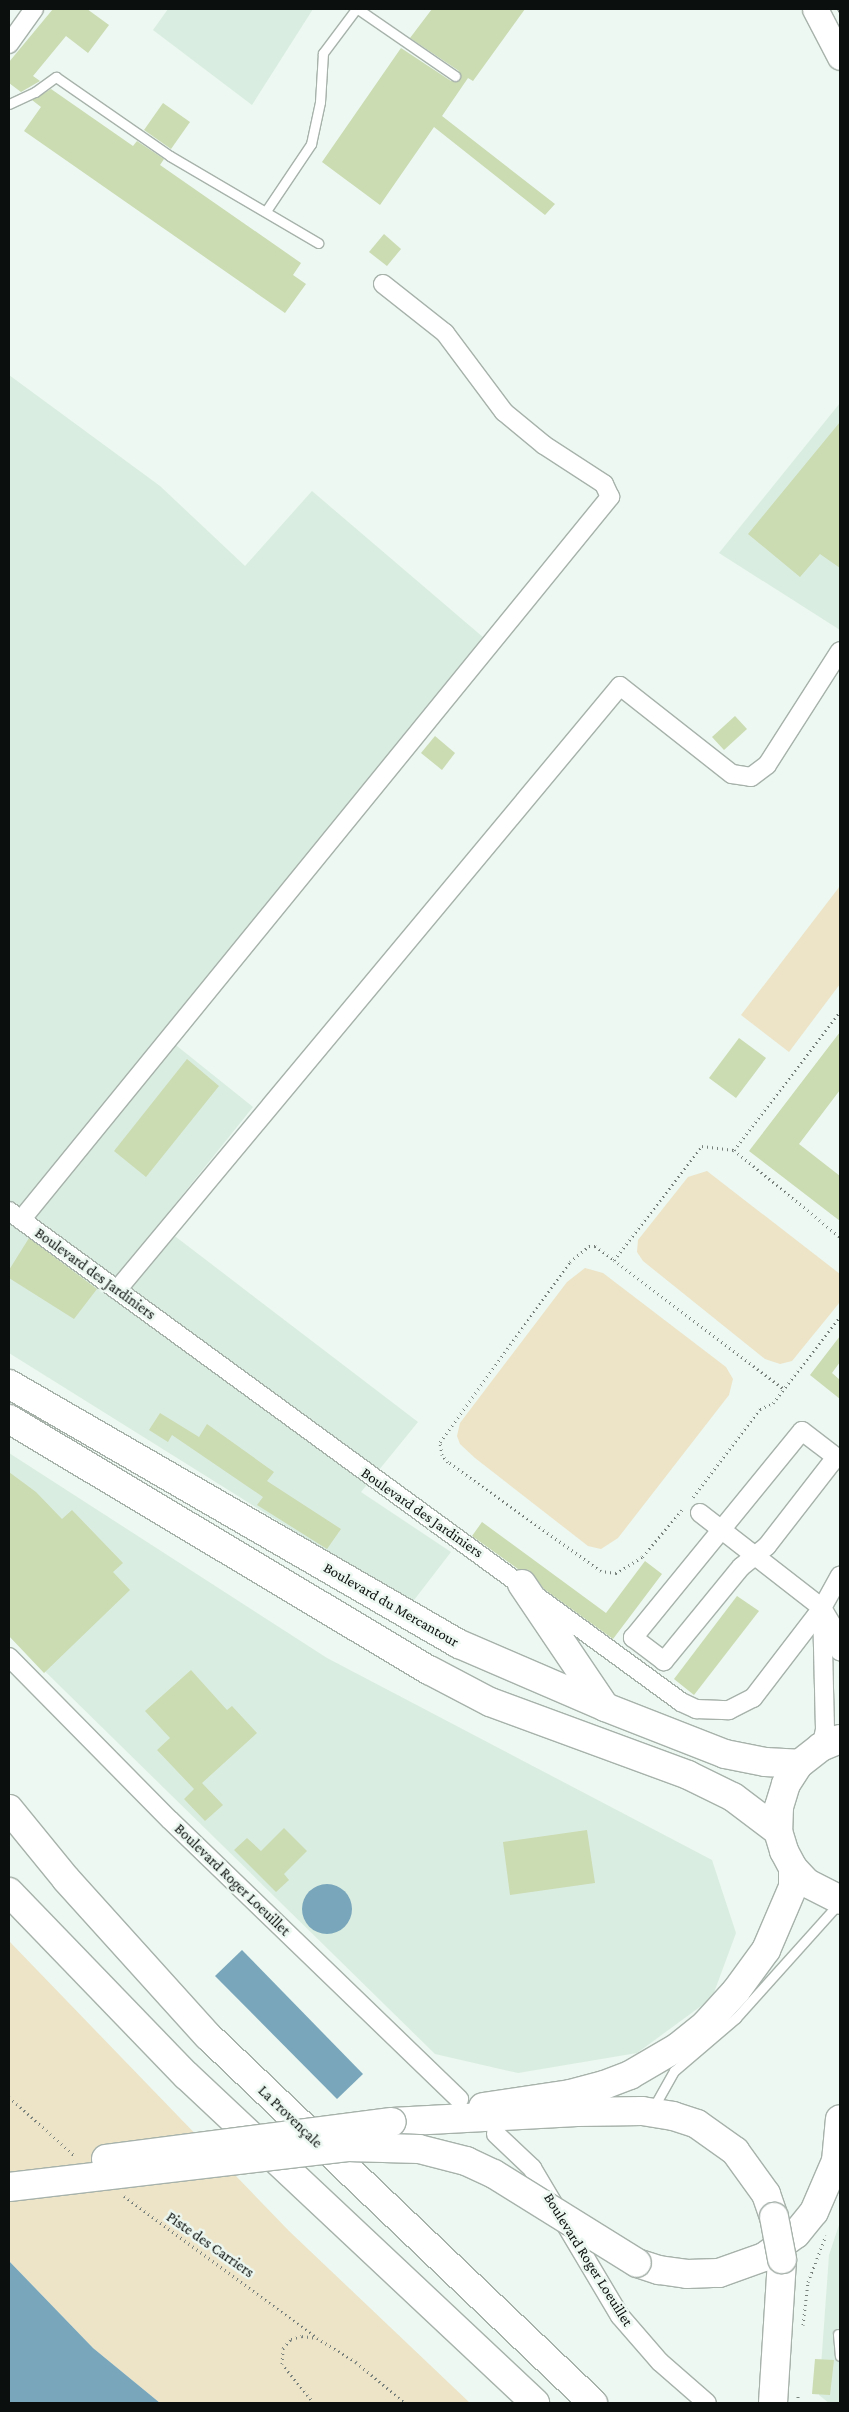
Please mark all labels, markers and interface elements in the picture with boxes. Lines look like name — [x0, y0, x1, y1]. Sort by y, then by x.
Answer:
street label: Boulevard des Jardiniers — [31, 1224, 159, 1324]
street label: Boulevard des Jardiniers — [358, 1464, 486, 1562]
street label: Boulevard du Mercantour — [320, 1559, 462, 1651]
street label: Boulevard Roger Loeuillet — [170, 1820, 294, 1940]
street label: La Provençale — [254, 2082, 326, 2152]
street label: Boulevard Roger Loeuillet — [540, 2190, 636, 2330]
street label: Piste des Carriers — [163, 2208, 257, 2282]

